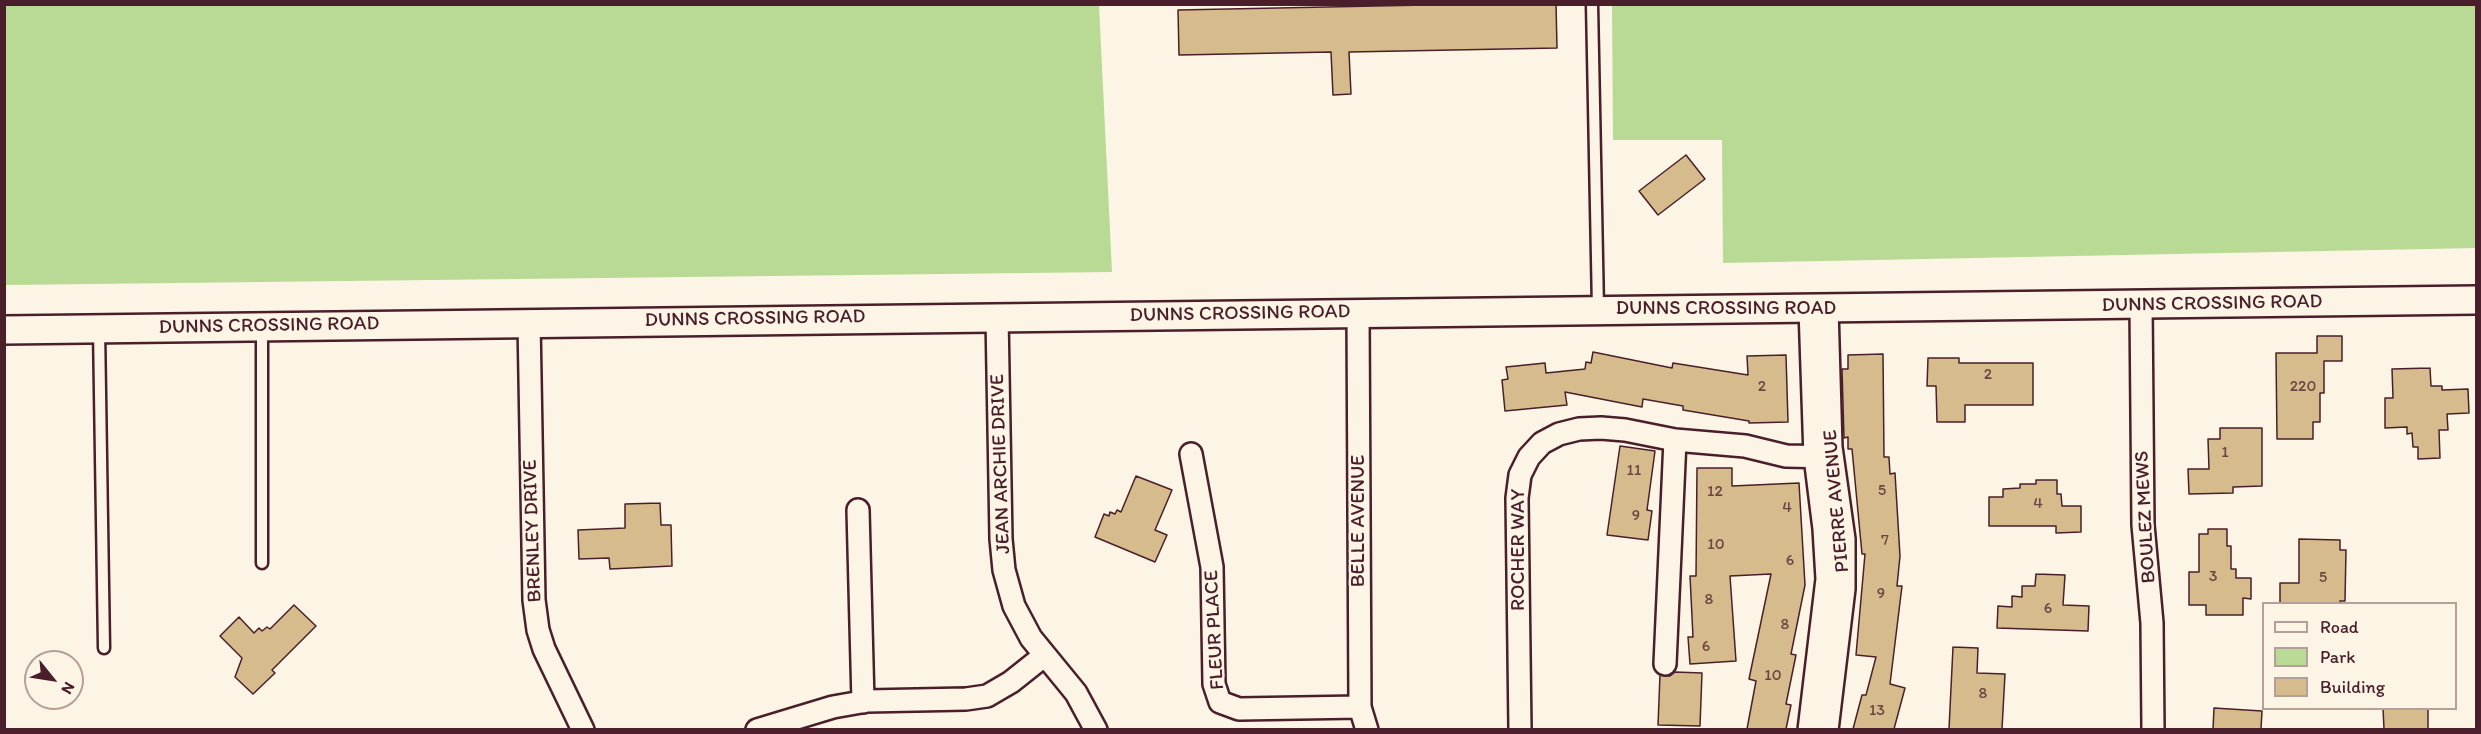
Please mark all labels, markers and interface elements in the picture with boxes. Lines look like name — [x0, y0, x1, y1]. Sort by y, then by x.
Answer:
street label: DUNNS CROSSING ROAD — [2102, 290, 2322, 318]
street label: DUNNS CROSSING ROAD — [1616, 297, 1836, 321]
street label: DUNNS CROSSING ROAD — [1130, 300, 1350, 328]
street label: DUNNS CROSSING ROAD — [645, 305, 865, 333]
street label: DUNNS CROSSING ROAD — [159, 312, 379, 340]
house number: 2 — [1984, 365, 1992, 385]
street label: JEAN ARCHIE DRIVE — [986, 374, 1016, 554]
house number: 2 — [1758, 377, 1766, 397]
house number: 220 — [2290, 377, 2316, 397]
street label: PIERRE AVENUE — [1819, 429, 1855, 573]
house number: 1 — [2221, 443, 2229, 463]
street label: BOULEZ MEWS — [2131, 450, 2161, 584]
street label: BELLE AVENUE — [1347, 455, 1371, 587]
street label: BRENLEY DRIVE — [519, 459, 547, 603]
house number: 11 — [1627, 461, 1641, 481]
house number: 5 — [1878, 481, 1886, 501]
house number: 12 — [1707, 482, 1723, 502]
street label: ROCHER WAY — [1507, 489, 1531, 611]
house number: 4 — [2033, 494, 2043, 514]
house number: 4 — [1782, 498, 1792, 518]
house number: 9 — [1632, 506, 1640, 526]
house number: 7 — [1881, 531, 1889, 551]
house number: 10 — [1707, 535, 1725, 555]
house number: 6 — [1786, 551, 1794, 571]
house number: 3 — [2209, 567, 2217, 587]
house number: 5 — [2319, 568, 2327, 588]
street label: FLEUR PLACE — [1200, 570, 1230, 690]
house number: 9 — [1877, 584, 1885, 604]
house number: 8 — [1705, 590, 1713, 610]
house number: 6 — [2044, 599, 2052, 619]
legend — [2262, 602, 2457, 710]
house number: 8 — [1781, 615, 1789, 635]
text: Road — [2320, 616, 2359, 638]
house number: 6 — [1702, 637, 1710, 657]
text: Park — [2320, 646, 2355, 668]
north arrow — [24, 650, 84, 710]
house number: 10 — [1764, 666, 1782, 686]
text: Building — [2320, 676, 2385, 698]
text: N — [57, 679, 79, 698]
house number: 8 — [1979, 684, 1987, 704]
house number: 13 — [1869, 701, 1885, 721]

